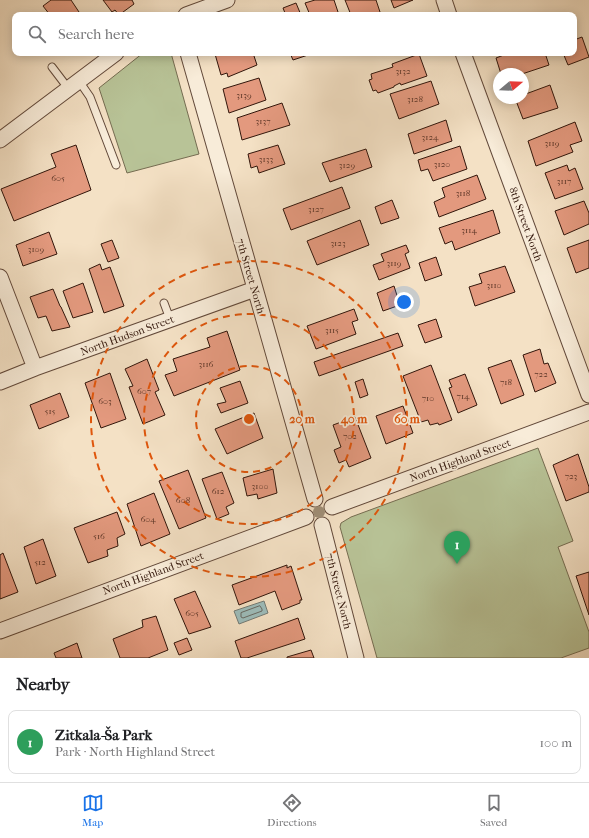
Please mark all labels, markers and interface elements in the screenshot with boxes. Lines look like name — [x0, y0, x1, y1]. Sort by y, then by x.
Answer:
search box — [12, 12, 577, 56]
icon: search — [26, 23, 48, 45]
text: Search here — [58, 25, 134, 43]
house number: 3132 — [395, 66, 411, 76]
north arrow — [493, 68, 529, 104]
house number: 3139 — [236, 90, 252, 100]
house number: 3128 — [407, 94, 424, 104]
house number: 3137 — [256, 116, 271, 126]
house number: 3124 — [422, 132, 439, 142]
house number: 3119 — [545, 138, 560, 148]
house number: 3133 — [259, 154, 273, 164]
house number: 3120 — [434, 159, 450, 169]
house number: 3129 — [339, 160, 355, 170]
house number: 605 — [51, 173, 65, 183]
house number: 3117 — [557, 176, 572, 186]
street label: 8th Street North — [506, 185, 545, 264]
house number: 3118 — [456, 188, 471, 198]
house number: 3127 — [308, 204, 325, 214]
house number: 3114 — [461, 225, 477, 235]
street label: 7th Street North — [234, 237, 268, 316]
house number: 3123 — [330, 238, 346, 248]
house number: 3109 — [28, 244, 45, 254]
house number: 3119 — [387, 258, 402, 268]
house number: 3110 — [486, 280, 502, 290]
your location — [394, 292, 414, 312]
street label: North Hudson Street — [78, 312, 176, 358]
house number: 3115 — [325, 325, 339, 335]
house number: 3116 — [199, 359, 214, 369]
house number: 722 — [534, 369, 548, 379]
house number: 718 — [500, 377, 513, 387]
house number: 607 — [137, 386, 152, 396]
house number: 714 — [457, 391, 470, 401]
house number: 710 — [422, 393, 434, 403]
house number: 603 — [98, 396, 112, 406]
house number: 515 — [45, 406, 56, 416]
centre of rings — [242, 412, 256, 426]
text: 20 m — [289, 412, 316, 426]
text: 40 m — [340, 412, 368, 427]
text: 60 m — [394, 412, 421, 426]
house number: 702 — [343, 431, 357, 441]
street label: North Highland Street — [408, 436, 513, 485]
house number: 723 — [565, 471, 578, 481]
house number: 3100 — [252, 481, 268, 491]
house number: 612 — [212, 486, 225, 496]
house number: 608 — [176, 495, 191, 505]
house number: 604 — [140, 514, 156, 524]
house number: 516 — [93, 531, 105, 541]
pin: 1 — [444, 531, 470, 564]
street label: North Highland Street — [101, 549, 206, 598]
street label: 7th Street North — [323, 552, 354, 631]
house number: 512 — [34, 557, 46, 567]
house number: 605 — [185, 608, 199, 618]
text: Nearby — [16, 674, 70, 694]
text: Zitkala-Ša Park — [55, 726, 152, 744]
text: 1 — [28, 735, 32, 750]
text: 100 m — [539, 735, 572, 750]
text: Park · North Highland Street — [55, 744, 215, 759]
tab: Map — [82, 792, 104, 829]
tab: Directions — [267, 792, 317, 829]
tab: Saved — [480, 792, 507, 829]

